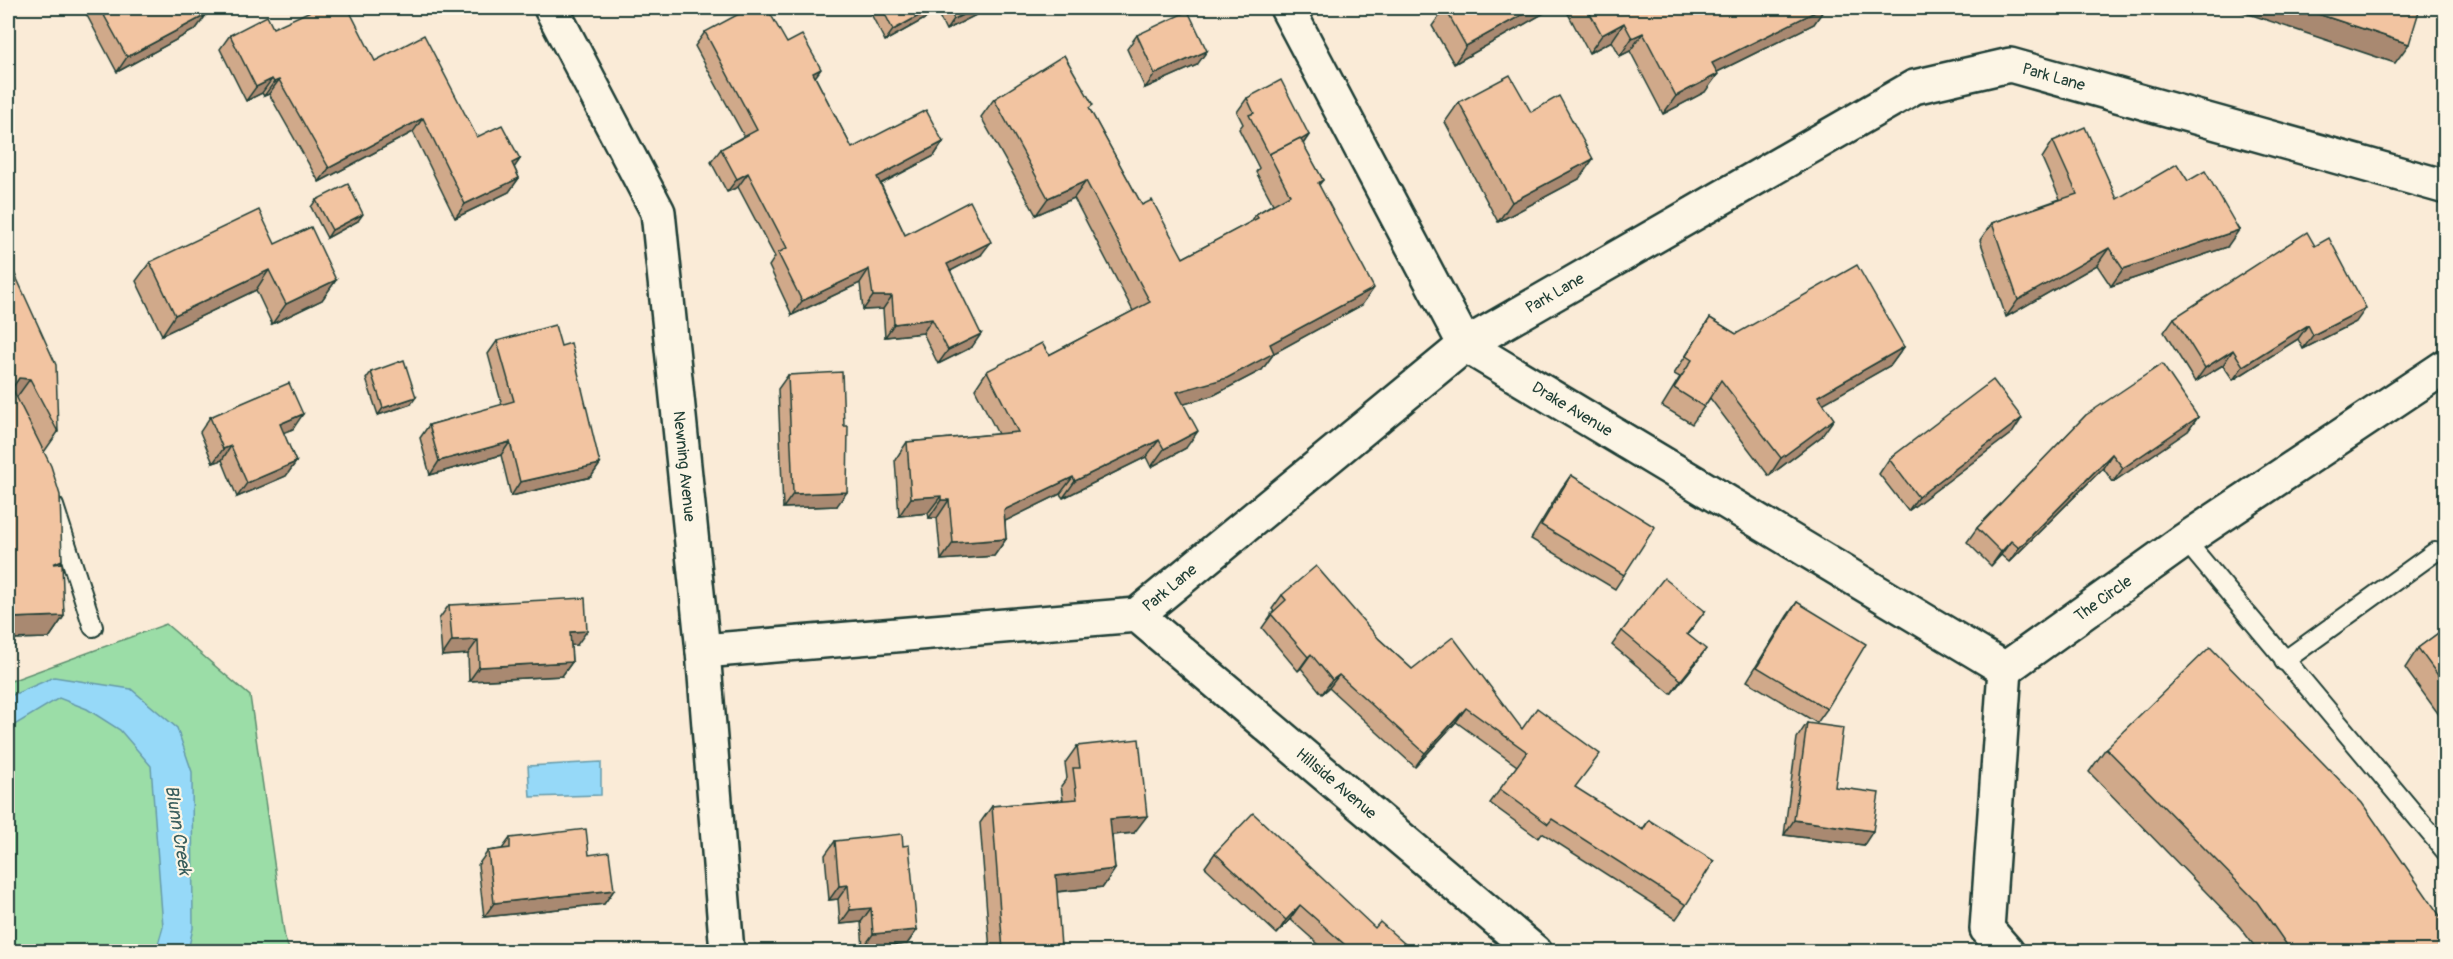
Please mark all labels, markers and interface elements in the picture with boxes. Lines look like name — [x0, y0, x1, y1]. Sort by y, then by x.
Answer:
street label: Park Lane — [2020, 59, 2088, 96]
street label: Park Lane — [1522, 269, 1588, 318]
street label: Drake Avenue — [1528, 377, 1616, 441]
street label: Newning Avenue — [668, 410, 700, 523]
street label: Park Lane — [1139, 560, 1201, 616]
street label: The Circle — [2071, 571, 2136, 626]
street label: Hillside Avenue — [1292, 744, 1381, 823]
water label: Blunn Creek — [160, 784, 197, 878]

